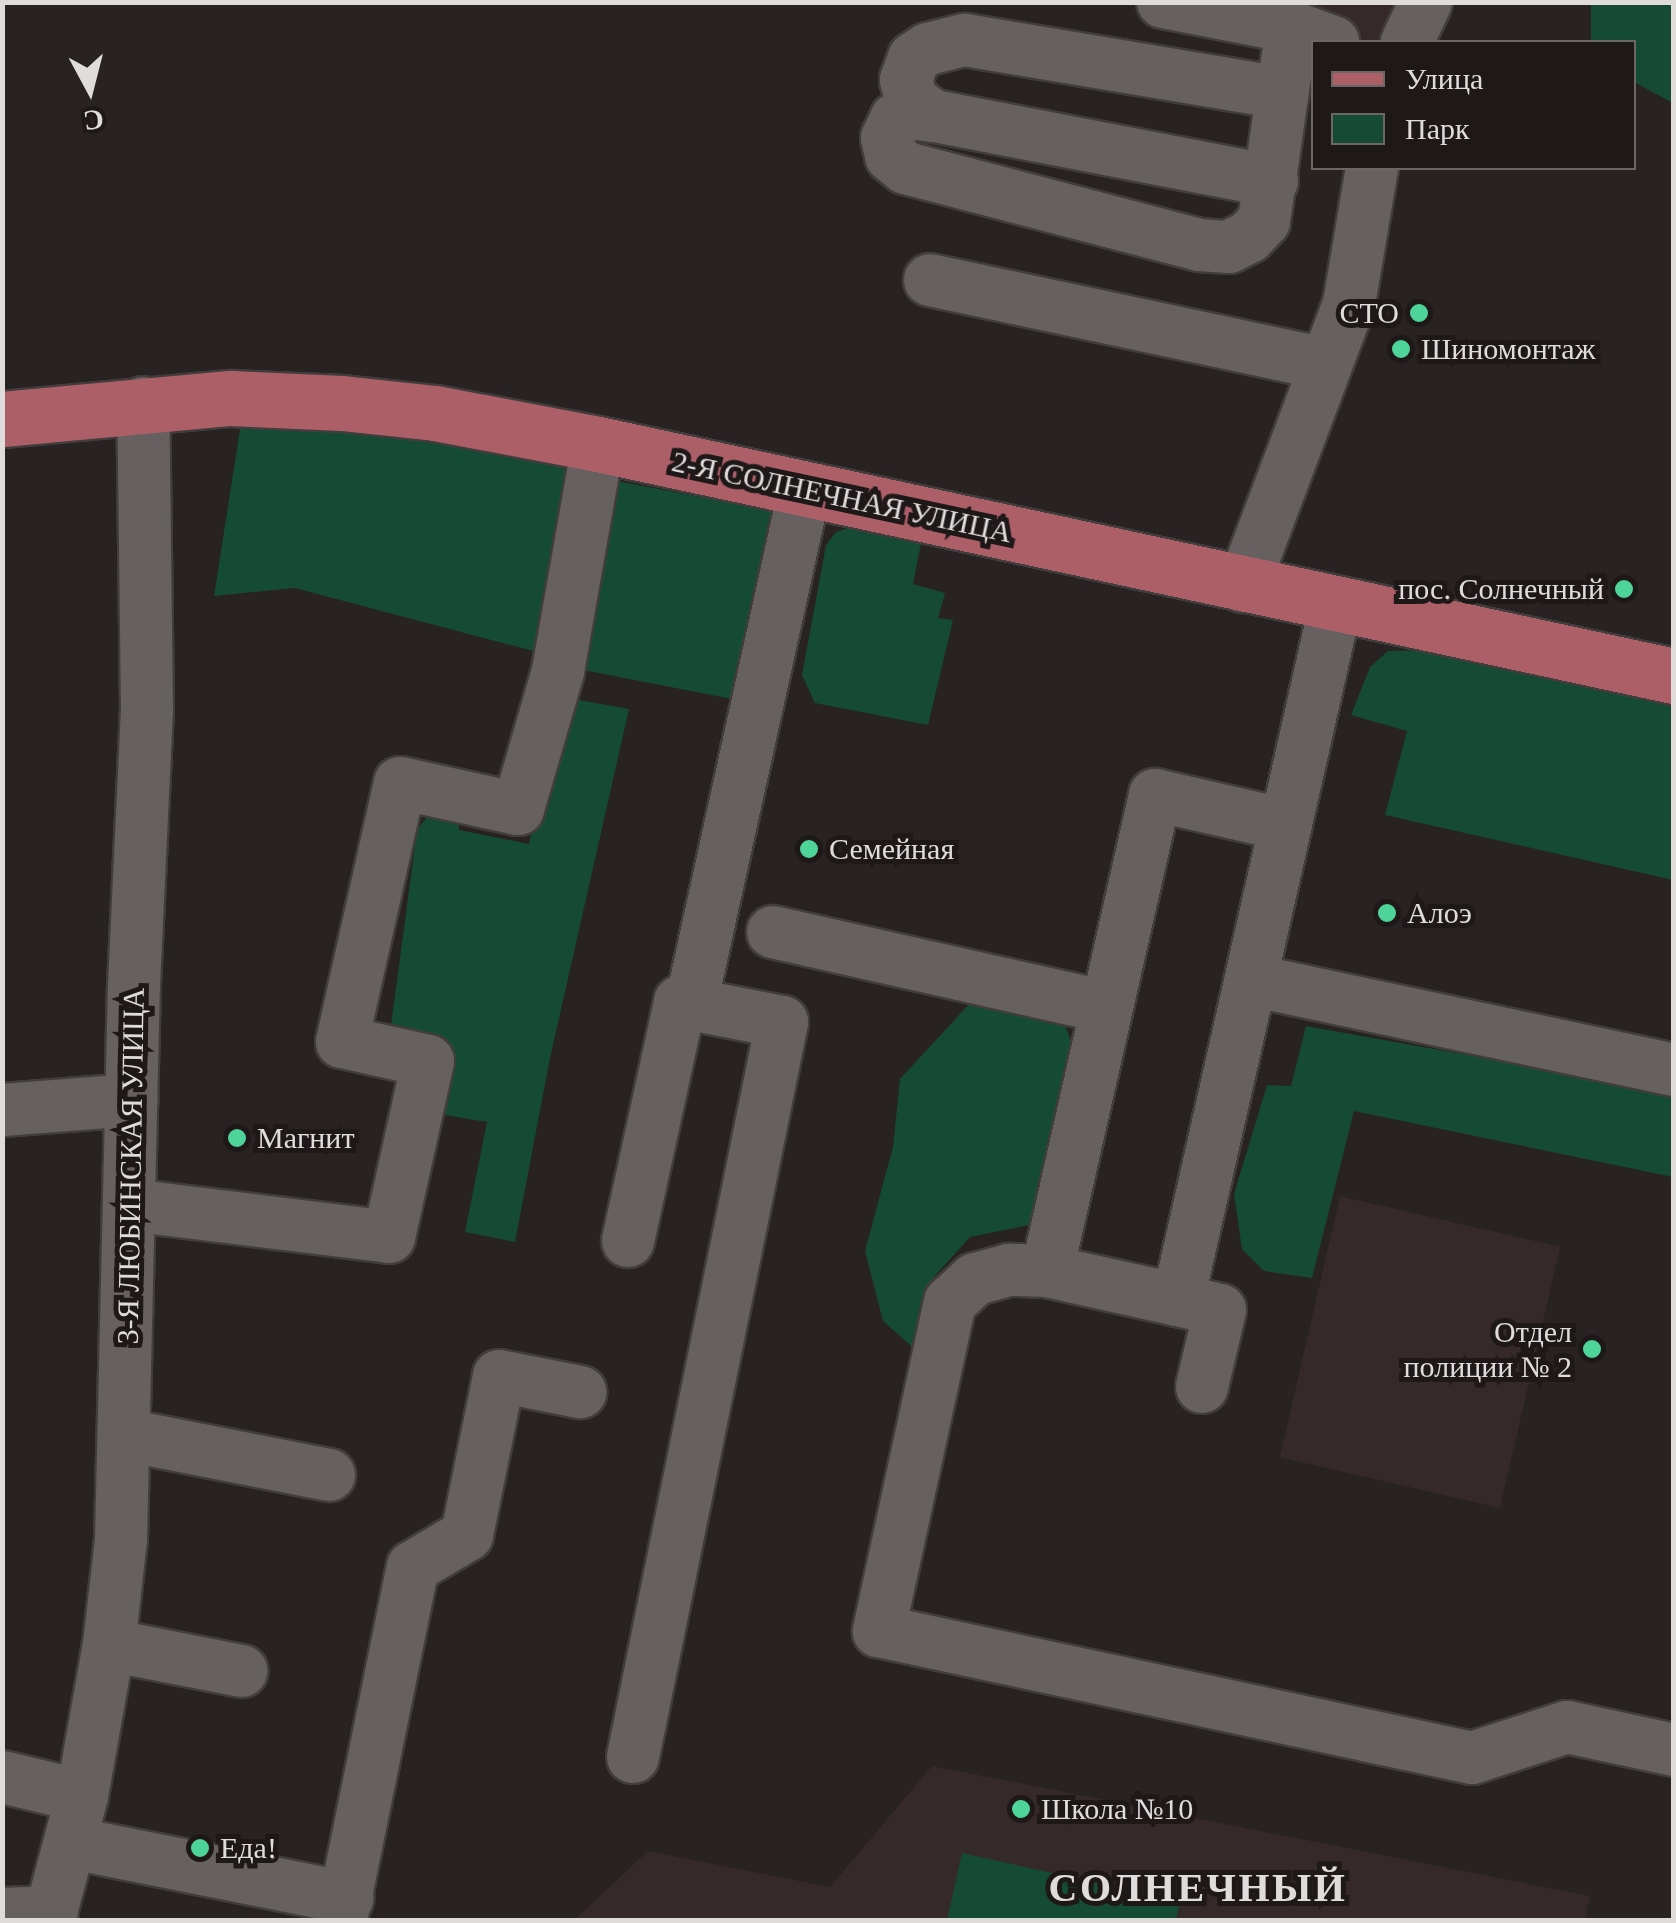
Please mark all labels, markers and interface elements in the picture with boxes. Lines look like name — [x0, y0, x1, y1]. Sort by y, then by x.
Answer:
north arrow — [40, 40, 140, 140]
legend — [1311, 40, 1636, 170]
text: Улица — [1405, 62, 1483, 95]
text: С — [82, 104, 106, 137]
text: Парк — [1405, 112, 1470, 145]
place label: СТО — [1339, 295, 1399, 331]
marker: СТО — [1408, 302, 1430, 324]
place label: Шиномонтаж — [1421, 331, 1595, 367]
marker: Шиномонтаж — [1390, 338, 1412, 360]
street label: 2-Я СОЛНЕЧНАЯ УЛИЦА — [669, 443, 1015, 551]
place label: пос. Солнечный — [1398, 571, 1604, 607]
marker: пос. Солнечный — [1613, 578, 1635, 600]
place label: Семейная — [829, 831, 954, 867]
marker: Семейная — [798, 838, 820, 860]
place label: Алоэ — [1407, 895, 1472, 931]
marker: Алоэ — [1376, 902, 1398, 924]
street label: 3-Я ЛЮБИНСКАЯ УЛИЦА — [110, 987, 152, 1345]
place label: Магнит — [257, 1120, 355, 1156]
marker: Магнит — [226, 1127, 248, 1149]
place label: Отдел полиции № 2 — [1404, 1314, 1572, 1384]
marker: Отдел полиции № 2 — [1581, 1338, 1603, 1360]
place label: Школа №10 — [1041, 1791, 1193, 1827]
marker: Школа №10 — [1010, 1798, 1032, 1820]
place label: Еда! — [220, 1830, 277, 1866]
marker: Еда! — [189, 1837, 211, 1859]
district label: СОЛНЕЧНЫЙ — [1049, 1864, 1347, 1912]

